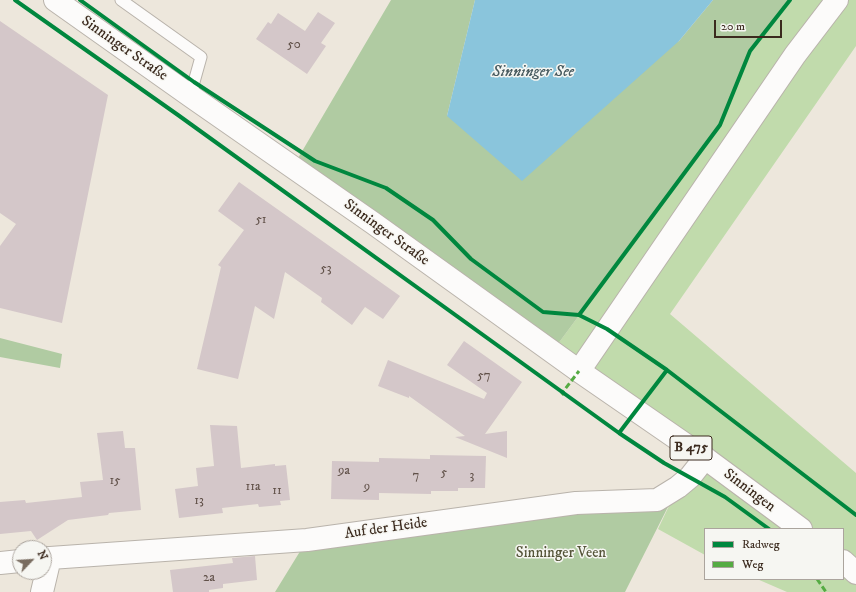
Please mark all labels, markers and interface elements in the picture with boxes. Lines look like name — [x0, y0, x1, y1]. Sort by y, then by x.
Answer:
scale bar — [716, 12, 784, 38]
street label: Sinninger Straße — [77, 13, 171, 85]
text: 20 m — [721, 19, 745, 34]
house number: 50 — [287, 37, 301, 53]
water label: Sinninger See — [492, 63, 574, 83]
street label: Sinninger Straße — [340, 196, 432, 270]
house number: 51 — [255, 212, 267, 228]
house number: 53 — [320, 261, 332, 277]
house number: 57 — [477, 368, 491, 384]
road number: B 475 — [670, 436, 712, 460]
house number: 9a — [338, 463, 350, 479]
house number: 5 — [441, 465, 447, 481]
street label: Sinningen — [719, 466, 779, 516]
house number: 7 — [413, 468, 419, 484]
house number: 3 — [470, 468, 474, 484]
house number: 15 — [109, 473, 121, 489]
house number: 11a — [245, 479, 261, 495]
house number: 9 — [364, 479, 370, 495]
house number: 11 — [272, 483, 282, 499]
house number: 13 — [194, 493, 204, 509]
street label: Auf der Heide — [343, 514, 429, 544]
legend — [704, 528, 844, 580]
text: Radweg — [742, 537, 780, 552]
north arrow — [12, 540, 52, 580]
park label: Sinninger Veen — [516, 545, 606, 563]
text: N — [34, 548, 50, 562]
text: Weg — [742, 557, 763, 572]
house number: 2a — [203, 570, 215, 586]

